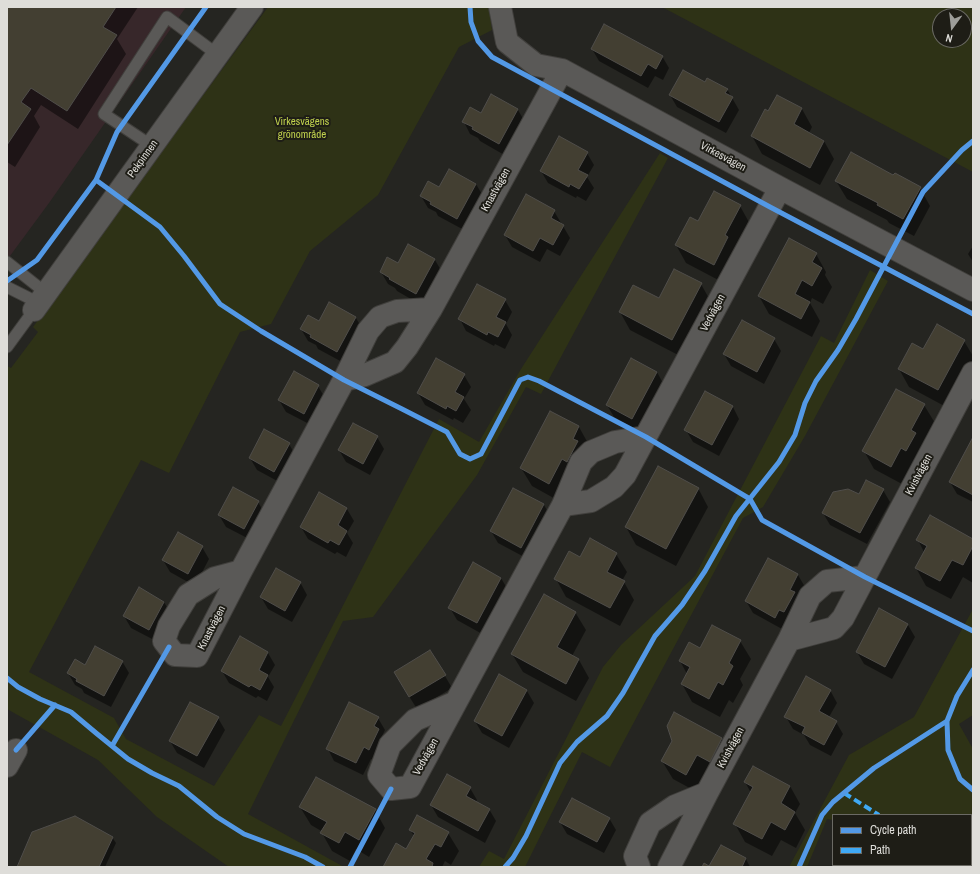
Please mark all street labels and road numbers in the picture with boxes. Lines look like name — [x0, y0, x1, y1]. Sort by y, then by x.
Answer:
street label: Pekpinnen — [125, 138, 161, 180]
street label: Virkesvägen — [698, 139, 748, 175]
street label: Knastvägen — [479, 166, 513, 214]
street label: Vedvägen — [698, 292, 728, 334]
street label: Kvistvägen — [903, 452, 935, 498]
street label: Knastvägen — [195, 604, 229, 652]
street label: Kvistvägen — [715, 725, 747, 771]
street label: Vedvägen — [411, 736, 441, 778]

